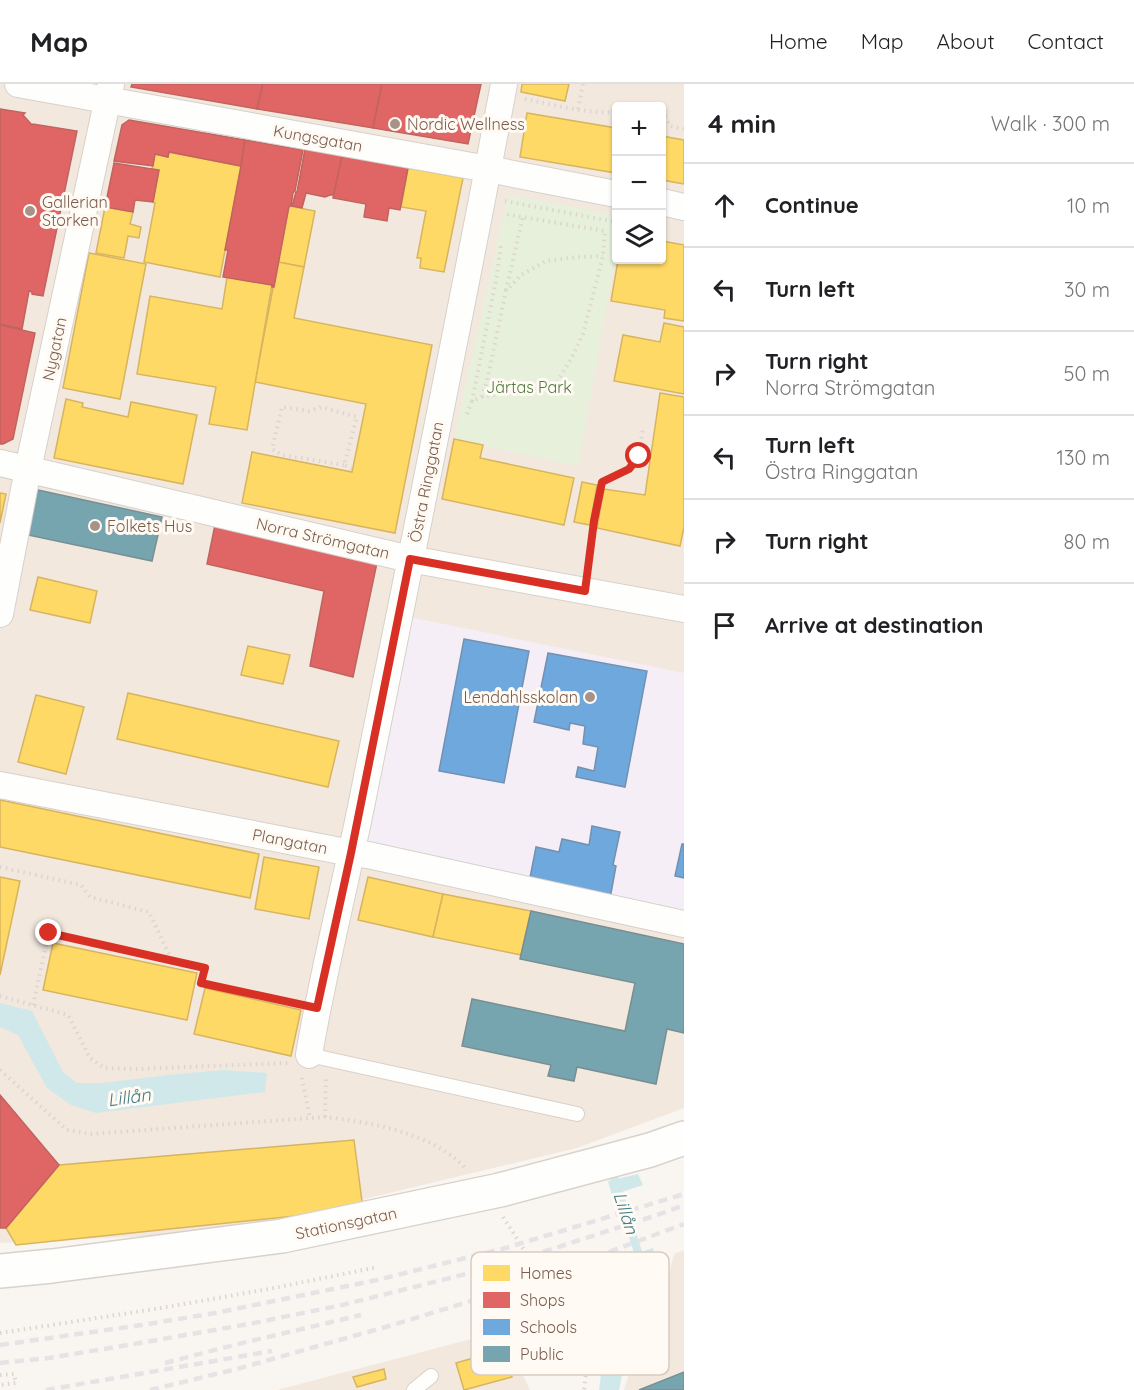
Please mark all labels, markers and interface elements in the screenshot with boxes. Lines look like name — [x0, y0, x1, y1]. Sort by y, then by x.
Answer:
text: Map — [30, 24, 88, 59]
text: Home — [769, 28, 828, 54]
text: Map — [861, 28, 904, 54]
text: About — [937, 28, 995, 54]
text: Contact — [1028, 28, 1104, 54]
map controls — [612, 102, 666, 264]
button: + — [612, 102, 666, 156]
text: 4 min — [708, 107, 776, 140]
text: Walk · 300 m — [991, 111, 1110, 136]
place label: Nordic Wellness — [407, 114, 525, 134]
marker: Nordic Wellness — [388, 117, 402, 131]
street label: Kungsgatan — [272, 120, 364, 156]
button: − — [612, 156, 666, 210]
icon: ahead — [708, 189, 741, 222]
text: Continue — [765, 191, 859, 219]
place label: Gallerian Storken — [42, 192, 108, 230]
text: 10 m — [1067, 193, 1110, 218]
marker: Gallerian Storken — [23, 204, 37, 218]
button: layers — [612, 210, 666, 264]
icon: left — [708, 273, 741, 306]
text: Turn left — [765, 275, 855, 303]
text: 30 m — [1064, 277, 1110, 302]
street label: Nygatan — [38, 315, 70, 383]
text: Turn right — [765, 347, 869, 375]
icon: right — [708, 357, 741, 390]
text: 50 m — [1064, 361, 1110, 386]
text: Norra Strömgatan — [765, 375, 935, 400]
park label: Järtas Park — [486, 377, 572, 397]
street label: Östra Ringgatan — [404, 420, 448, 544]
text: Turn left — [765, 431, 855, 459]
icon: left — [708, 441, 741, 474]
route start — [625, 442, 651, 468]
text: 130 m — [1057, 445, 1110, 470]
text: Östra Ringgatan — [765, 459, 918, 484]
street label: Norra Strömgatan — [254, 513, 392, 563]
place label: Folkets Hus — [107, 516, 192, 536]
marker: Folkets Hus — [88, 519, 102, 533]
icon: right — [708, 525, 741, 558]
text: Turn right — [765, 527, 869, 555]
text: 80 m — [1064, 529, 1110, 554]
icon: arrive — [708, 609, 741, 642]
text: Arrive at destination — [765, 611, 983, 639]
place label: Lendahlsskolan — [464, 687, 578, 707]
marker: Lendahlsskolan — [583, 690, 597, 704]
street label: Plangatan — [251, 824, 329, 858]
route end — [35, 919, 61, 945]
water label: Lillån — [106, 1083, 152, 1111]
water label: Lillån — [608, 1189, 644, 1238]
street label: Stationsgatan — [293, 1202, 399, 1244]
legend — [471, 1252, 669, 1375]
text: Homes — [520, 1263, 572, 1283]
text: Shops — [520, 1290, 565, 1310]
text: Schools — [520, 1317, 577, 1337]
text: Public — [520, 1344, 564, 1364]

